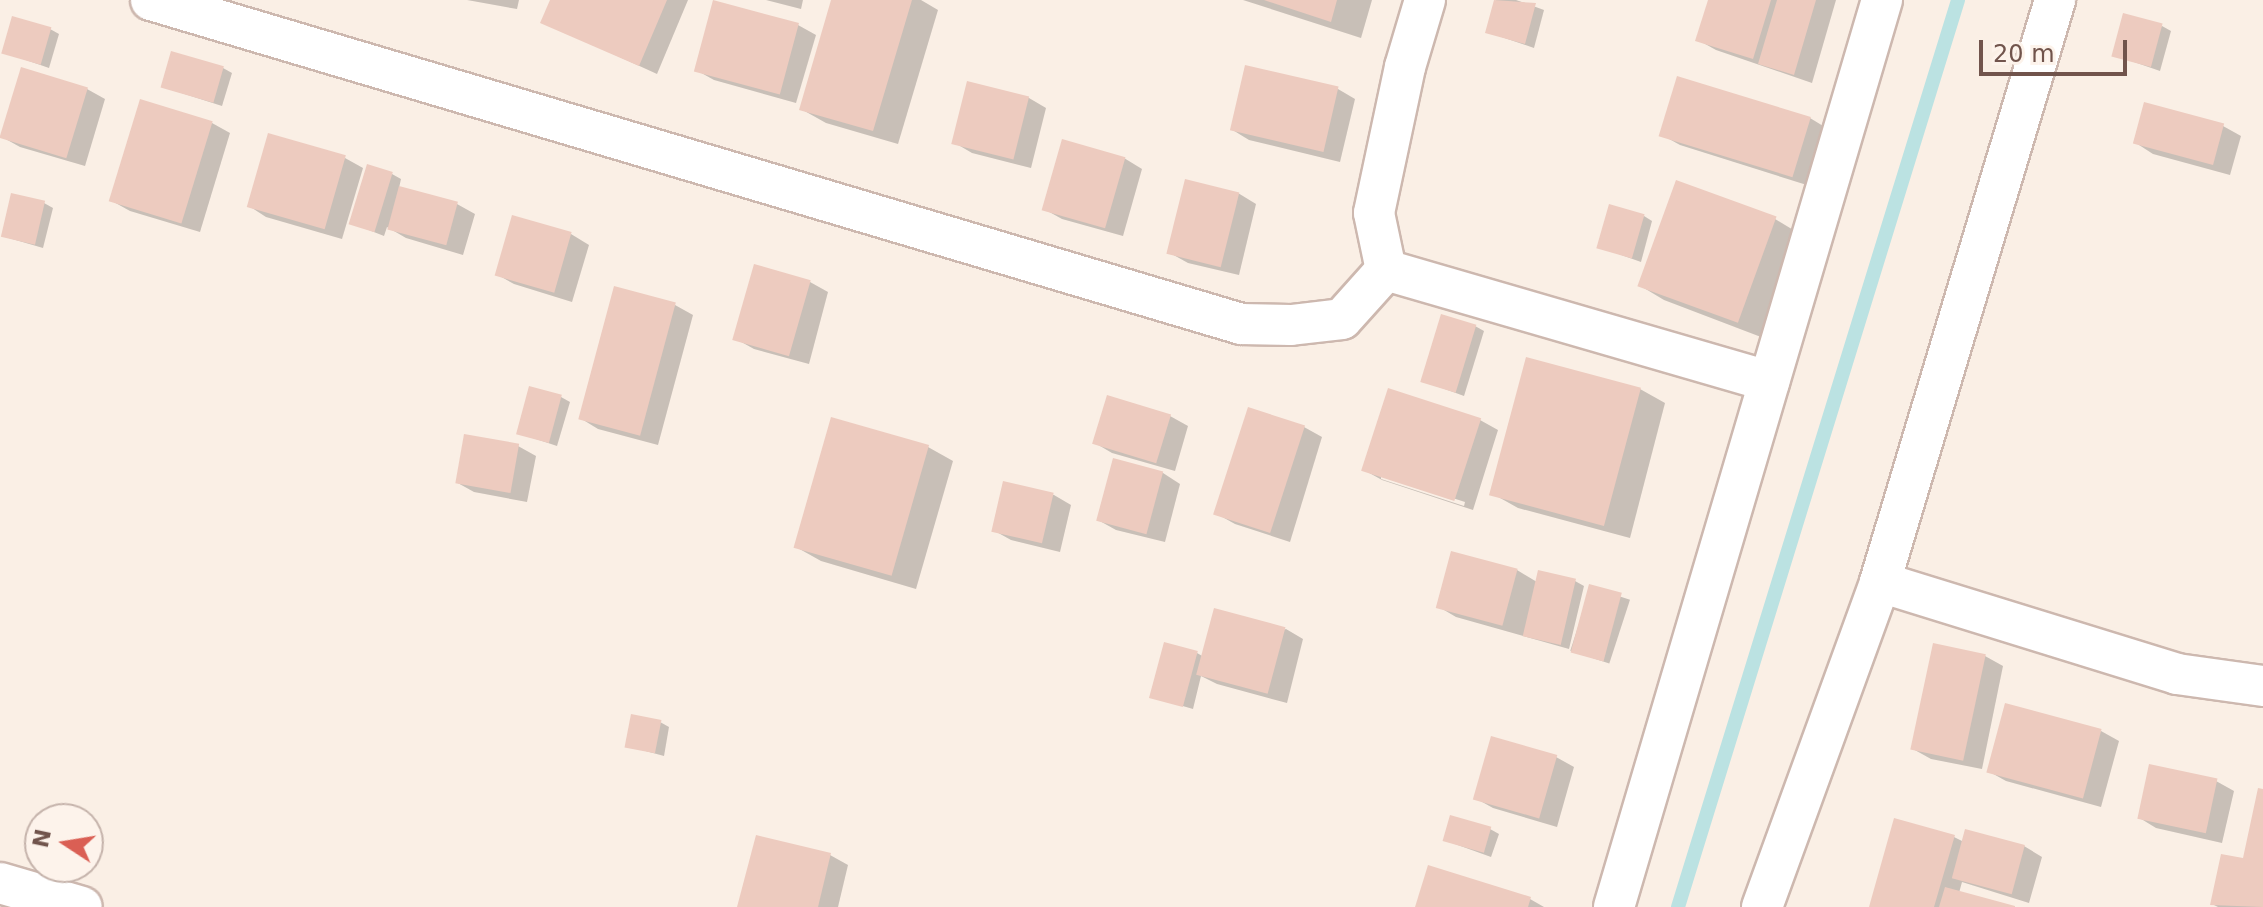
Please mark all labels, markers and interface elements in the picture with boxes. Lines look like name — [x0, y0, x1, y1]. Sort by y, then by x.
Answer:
scale bar — [1983, 24, 2131, 74]
text: 20 m — [1993, 40, 2055, 68]
north arrow — [24, 803, 104, 883]
text: N — [28, 827, 56, 850]

